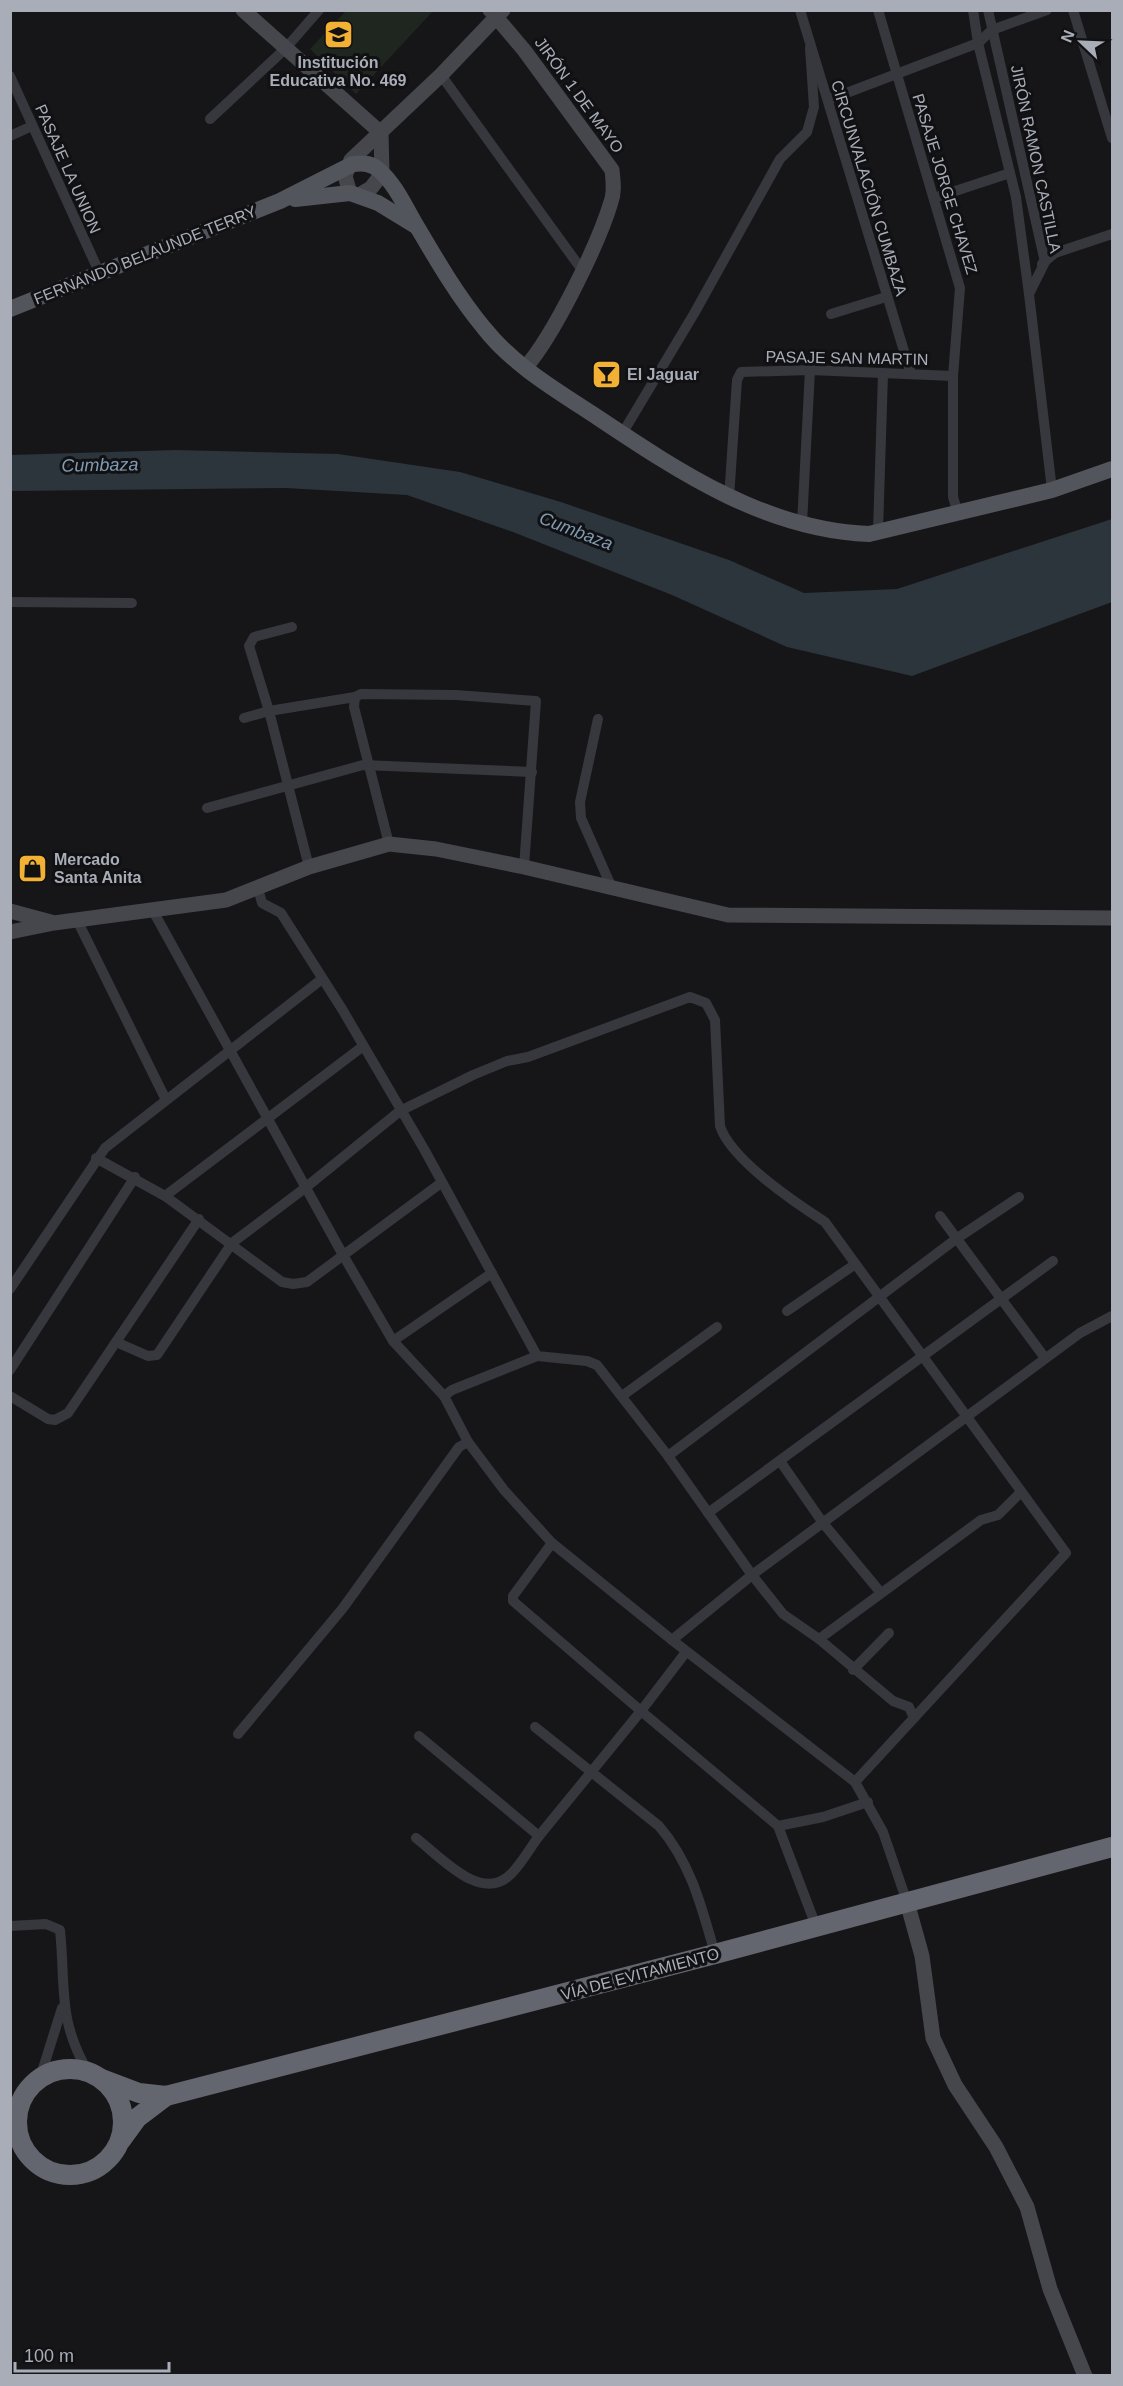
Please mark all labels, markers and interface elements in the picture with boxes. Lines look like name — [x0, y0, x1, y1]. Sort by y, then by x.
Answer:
north arrow — [1051, 12, 1111, 72]
school or university icon: Institución Educativa No. 469 — [322, 18, 354, 50]
text: N — [1058, 28, 1078, 45]
street label: JIRÓN 1 DE MAYO — [531, 33, 627, 156]
place label: Institución Educativa No. 469 — [270, 54, 407, 89]
street label: JIRÓN RAMON CASTILLA — [1008, 63, 1065, 255]
street label: CIRCUNVALACIÓN CUMBAZA — [828, 78, 911, 298]
street label: PASAJE JORGE CHAVEZ — [909, 92, 981, 277]
street label: PASAJE LA UNION — [32, 102, 104, 236]
street label: FERNANDO BELAUNDE TERRY — [31, 202, 259, 308]
street label: PASAJE SAN MARTIN — [765, 348, 929, 368]
bar icon: El Jaguar — [590, 358, 622, 390]
place label: El Jaguar — [627, 366, 699, 383]
water label: Cumbaza — [61, 454, 139, 476]
water label: Cumbaza — [536, 508, 616, 554]
place label: Mercado Santa Anita — [54, 851, 142, 886]
shop icon: Mercado Santa Anita — [17, 852, 49, 884]
street label: VÍA DE EVITAMIENTO — [559, 1944, 721, 2003]
scale bar — [15, 2335, 170, 2373]
text: 100 m — [24, 2346, 74, 2366]

